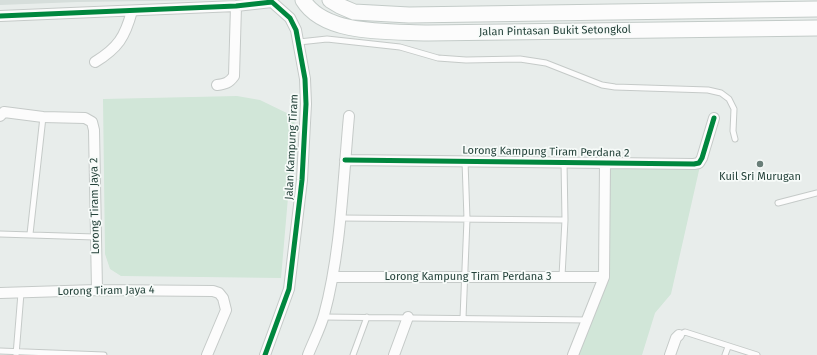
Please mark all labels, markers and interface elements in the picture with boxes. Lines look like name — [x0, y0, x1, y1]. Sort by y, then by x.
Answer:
street label: Jalan Pintasan Bukit Setongkol — [479, 23, 631, 39]
street label: Jalan Kampung Tiram — [283, 94, 301, 200]
street label: Lorong Kampung Tiram Perdana 2 — [462, 144, 630, 160]
street label: Lorong Tiram Jaya 2 — [88, 158, 102, 254]
marker: Kuil Sri Murugan — [755, 159, 765, 169]
place label: Kuil Sri Murugan — [719, 170, 801, 184]
street label: Lorong Kampung Tiram Perdana 3 — [384, 270, 552, 284]
street label: Lorong Tiram Jaya 4 — [57, 284, 155, 298]

